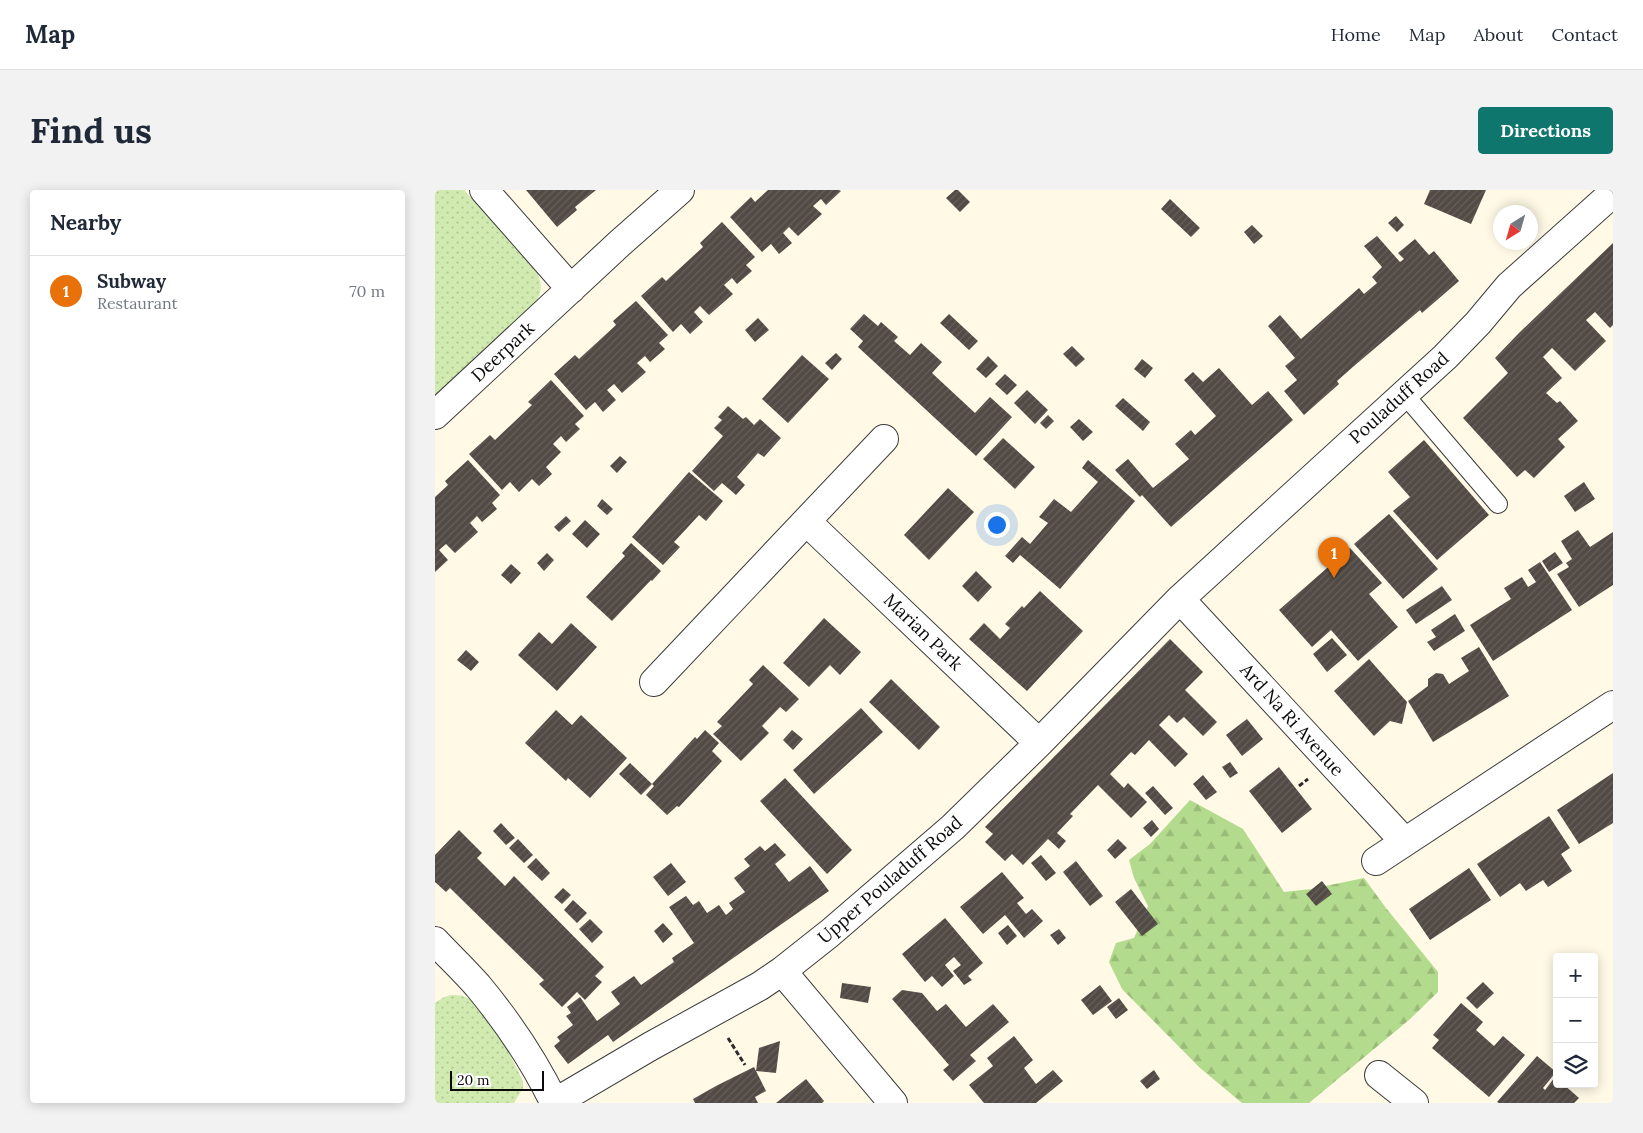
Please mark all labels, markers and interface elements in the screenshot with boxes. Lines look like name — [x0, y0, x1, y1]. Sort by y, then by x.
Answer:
text: Map — [25, 19, 75, 50]
text: Home — [1331, 23, 1381, 46]
text: Map — [1409, 23, 1445, 46]
text: About — [1473, 23, 1523, 46]
text: Contact — [1551, 23, 1618, 46]
button: Directions — [1478, 107, 1613, 154]
text: Find us — [30, 108, 152, 153]
north arrow — [1493, 205, 1538, 250]
text: Nearby — [50, 209, 121, 236]
text: Subway — [97, 269, 166, 293]
text: 1 — [63, 281, 69, 301]
text: 70 m — [349, 281, 385, 301]
text: Restaurant — [97, 293, 178, 313]
street label: Deerpark — [466, 316, 539, 387]
street label: Pouladuff Road — [1344, 347, 1454, 449]
your location — [984, 512, 1010, 538]
pin: 1 — [1318, 537, 1350, 578]
street label: Marian Park — [879, 588, 968, 675]
street label: Ard Na Ri Avenue — [1235, 658, 1349, 781]
street label: Upper Pouladuff Road — [813, 810, 967, 949]
map controls — [1553, 953, 1598, 1088]
button: + — [1553, 953, 1598, 998]
button: − — [1553, 998, 1598, 1043]
button: layers — [1553, 1043, 1598, 1088]
scale bar — [450, 1068, 544, 1091]
text: 20 m — [457, 1071, 489, 1089]

